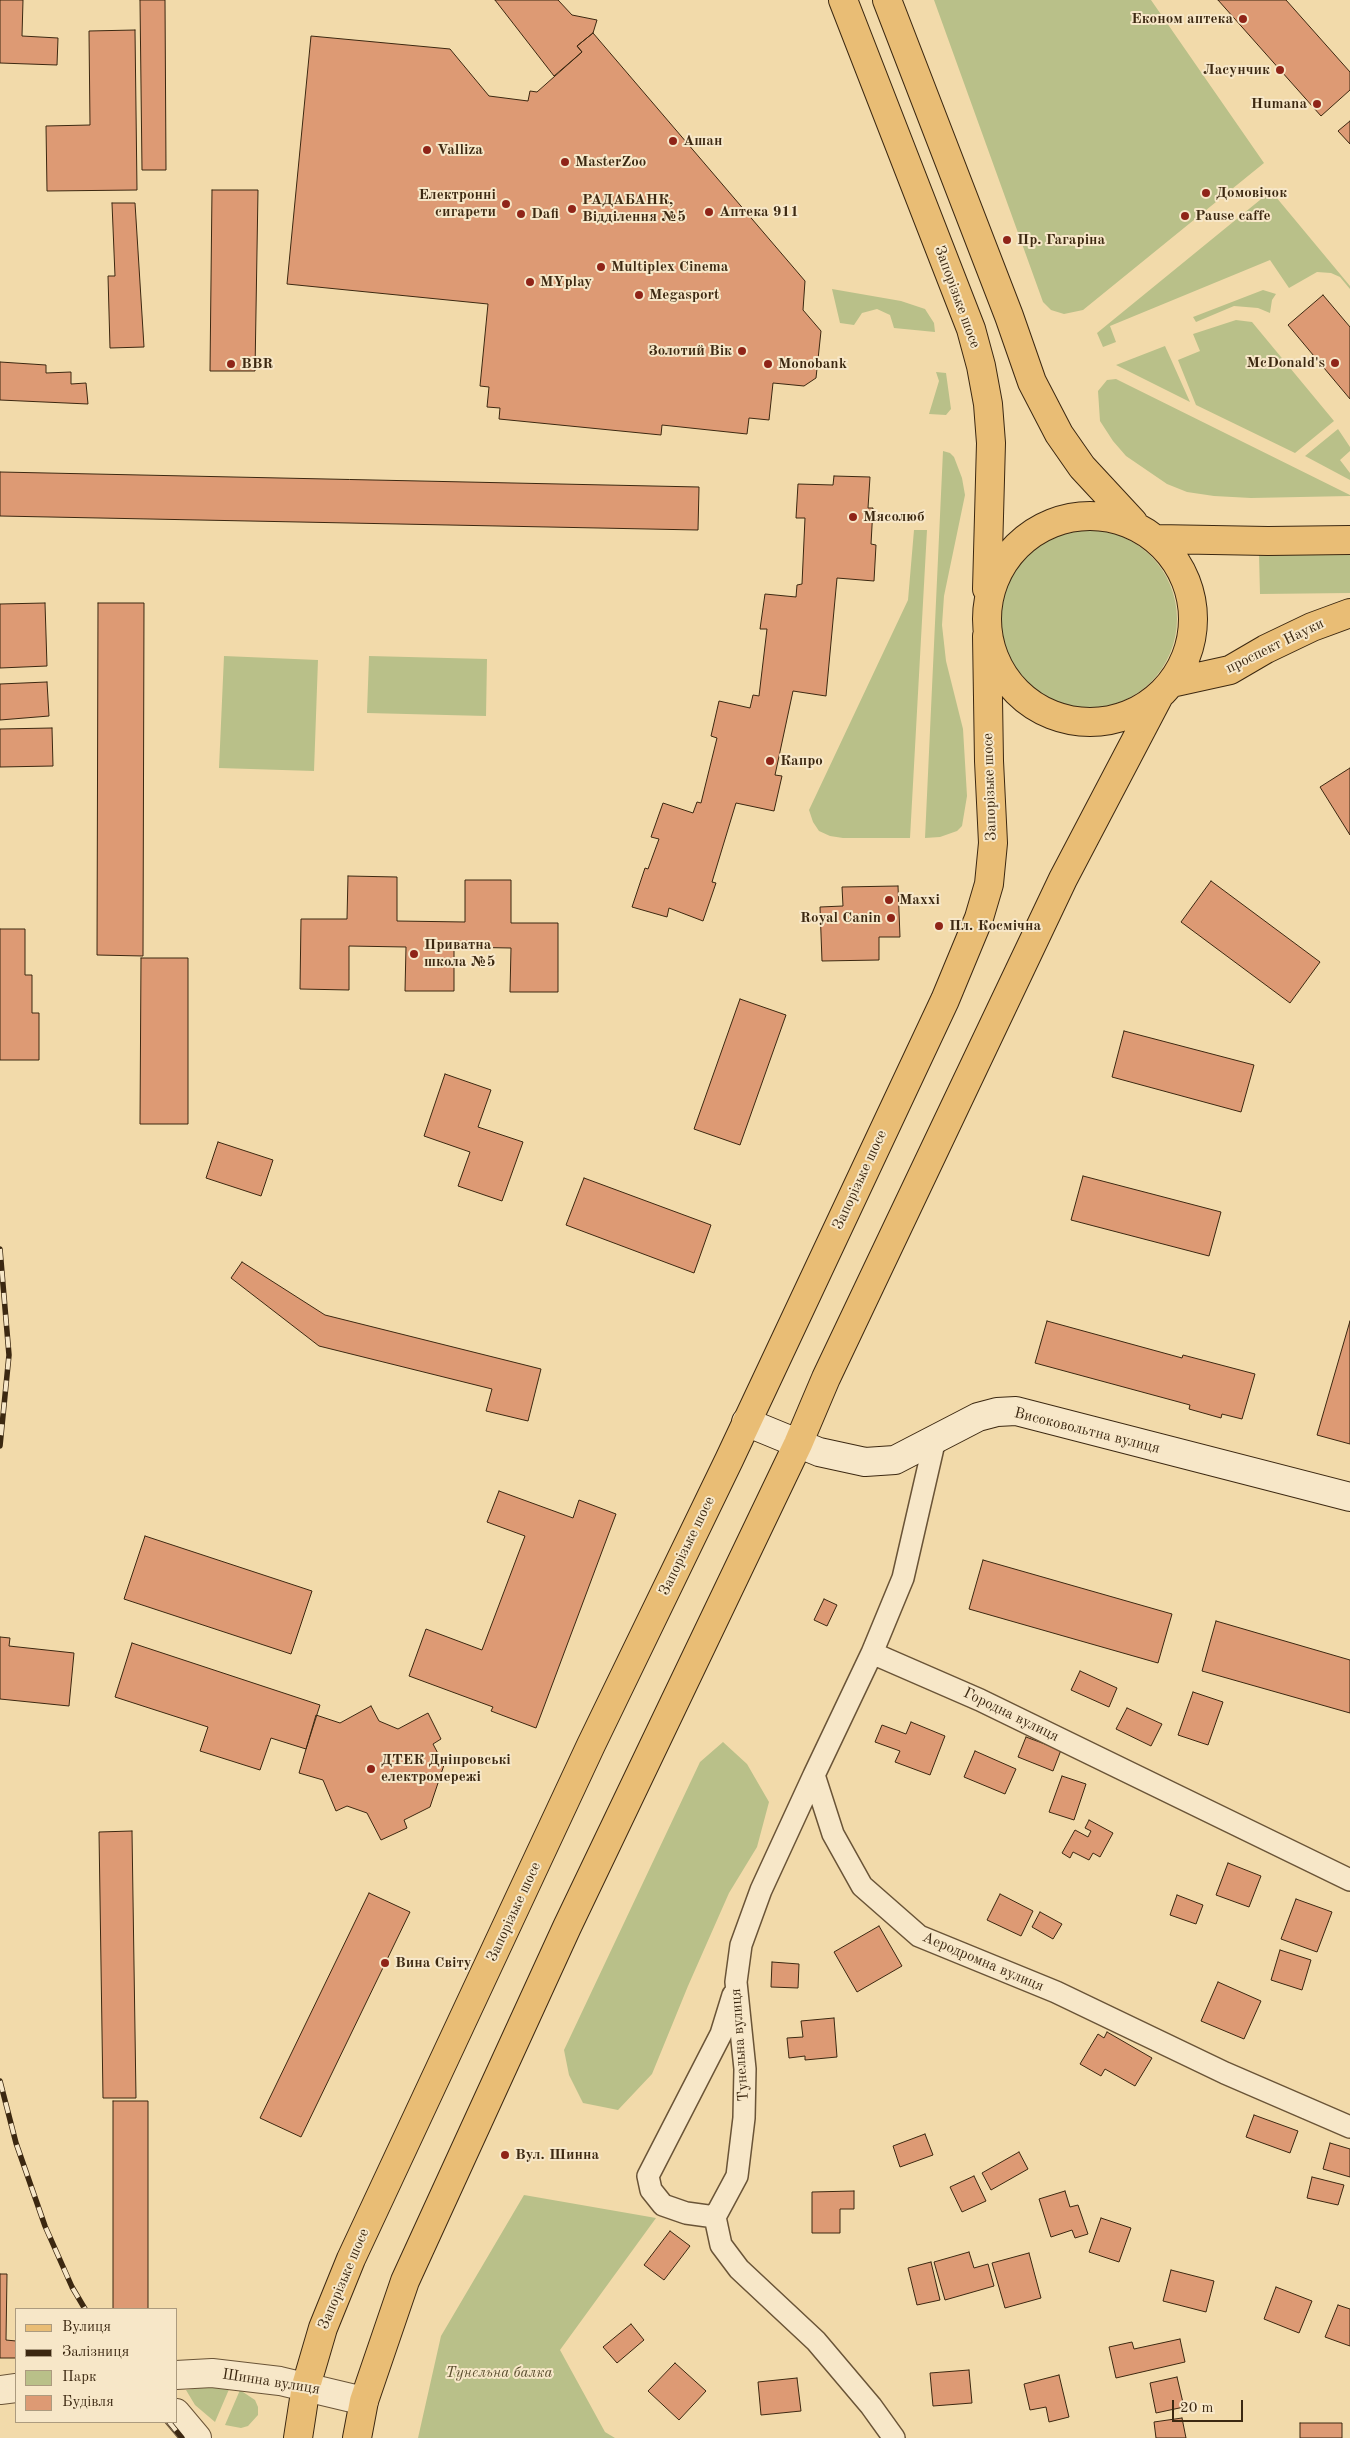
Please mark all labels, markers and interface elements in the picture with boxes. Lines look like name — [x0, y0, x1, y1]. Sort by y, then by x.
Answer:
place label: Економ аптека — [1131, 10, 1233, 28]
marker: Економ аптека — [1237, 13, 1249, 25]
place label: Ласунчик — [1203, 61, 1270, 79]
marker: Ласунчик — [1274, 64, 1286, 76]
place label: Humana — [1251, 95, 1307, 113]
marker: Humana — [1311, 98, 1323, 110]
place label: Ашан — [683, 132, 722, 150]
marker: Ашан — [667, 135, 679, 147]
place label: Valliza — [437, 141, 483, 159]
marker: Valliza — [421, 144, 433, 156]
place label: MasterZoo — [575, 153, 646, 171]
marker: MasterZoo — [559, 156, 571, 168]
place label: Домовічок — [1216, 184, 1287, 202]
place label: Електронні сигарети — [418, 186, 496, 221]
marker: Домовічок — [1200, 187, 1212, 199]
place label: РАДАБАНК, Відділення №5 — [582, 191, 686, 226]
marker: Електронні сигарети — [500, 198, 512, 210]
marker: РАДАБАНК, Відділення №5 — [566, 203, 578, 215]
place label: Аптека 911 — [719, 203, 799, 221]
place label: Dafi — [531, 205, 559, 223]
marker: Аптека 911 — [703, 206, 715, 218]
place label: Pause caffe — [1195, 207, 1271, 225]
marker: Dafi — [515, 208, 527, 220]
marker: Pause caffe — [1179, 210, 1191, 222]
place label: Пр. Гагаріна — [1017, 231, 1105, 249]
marker: Пр. Гагаріна — [1001, 234, 1013, 246]
street label: Запорізьке шосе — [930, 243, 984, 351]
place label: Multiplex Cinema — [611, 258, 728, 276]
marker: Multiplex Cinema — [595, 261, 607, 273]
place label: MYplay — [540, 273, 592, 291]
marker: MYplay — [524, 276, 536, 288]
place label: Megasport — [649, 286, 719, 304]
marker: Megasport — [633, 289, 645, 301]
place label: Золотий Вік — [648, 342, 732, 360]
marker: Золотий Вік — [736, 345, 748, 357]
place label: McDonald's — [1247, 354, 1325, 372]
place label: BBR — [241, 355, 273, 373]
place label: Monobank — [778, 355, 847, 373]
marker: McDonald's — [1329, 357, 1341, 369]
marker: BBR — [225, 358, 237, 370]
marker: Monobank — [762, 358, 774, 370]
place label: Мясолюб — [863, 508, 925, 526]
marker: Мясолюб — [847, 511, 859, 523]
street label: проспект Науки — [1223, 615, 1327, 677]
street label: Запорізьке шосе — [979, 733, 1001, 841]
place label: Капро — [780, 752, 823, 770]
marker: Капро — [764, 755, 776, 767]
place label: Maxxi — [899, 891, 940, 909]
marker: Maxxi — [883, 894, 895, 906]
place label: Royal Canin — [800, 909, 881, 927]
marker: Royal Canin — [885, 912, 897, 924]
place label: Пл. Космічна — [949, 917, 1041, 935]
marker: Пл. Космічна — [933, 920, 945, 932]
place label: Приватна школа №5 — [424, 936, 495, 971]
marker: Приватна школа №5 — [408, 948, 420, 960]
street label: Запорізьке шосе — [829, 1127, 891, 1233]
street label: Високовольтна вулиця — [1012, 1404, 1162, 1458]
street label: Запорізьке шосе — [655, 1494, 719, 1598]
street label: Городна вулиця — [960, 1684, 1062, 1746]
place label: ДТЕК Дніпровські електромережі — [381, 1751, 511, 1786]
marker: ДТЕК Дніпровські електромережі — [365, 1763, 377, 1775]
street label: Запорізьке шосе — [483, 1859, 545, 1965]
street label: Аеродромна вулиця — [920, 1928, 1046, 1996]
place label: Вина Світу — [395, 1954, 471, 1972]
marker: Вина Світу — [379, 1957, 391, 1969]
street label: Тунельна вулиця — [727, 1988, 753, 2102]
place label: Вул. Шинна — [515, 2146, 599, 2164]
marker: Вул. Шинна — [499, 2149, 511, 2161]
street label: Запорізьке шосе — [315, 2226, 373, 2332]
legend — [15, 2308, 178, 2423]
text: Вулиця — [62, 2320, 111, 2335]
text: Залізниця — [62, 2345, 129, 2360]
park label: Тунельна балка — [445, 2364, 553, 2382]
street label: Шинна вулиця — [221, 2365, 321, 2399]
text: Парк — [62, 2370, 97, 2385]
scale bar — [1175, 2390, 1246, 2422]
text: Будівля — [62, 2395, 114, 2410]
text: 20 m — [1180, 2401, 1214, 2416]

